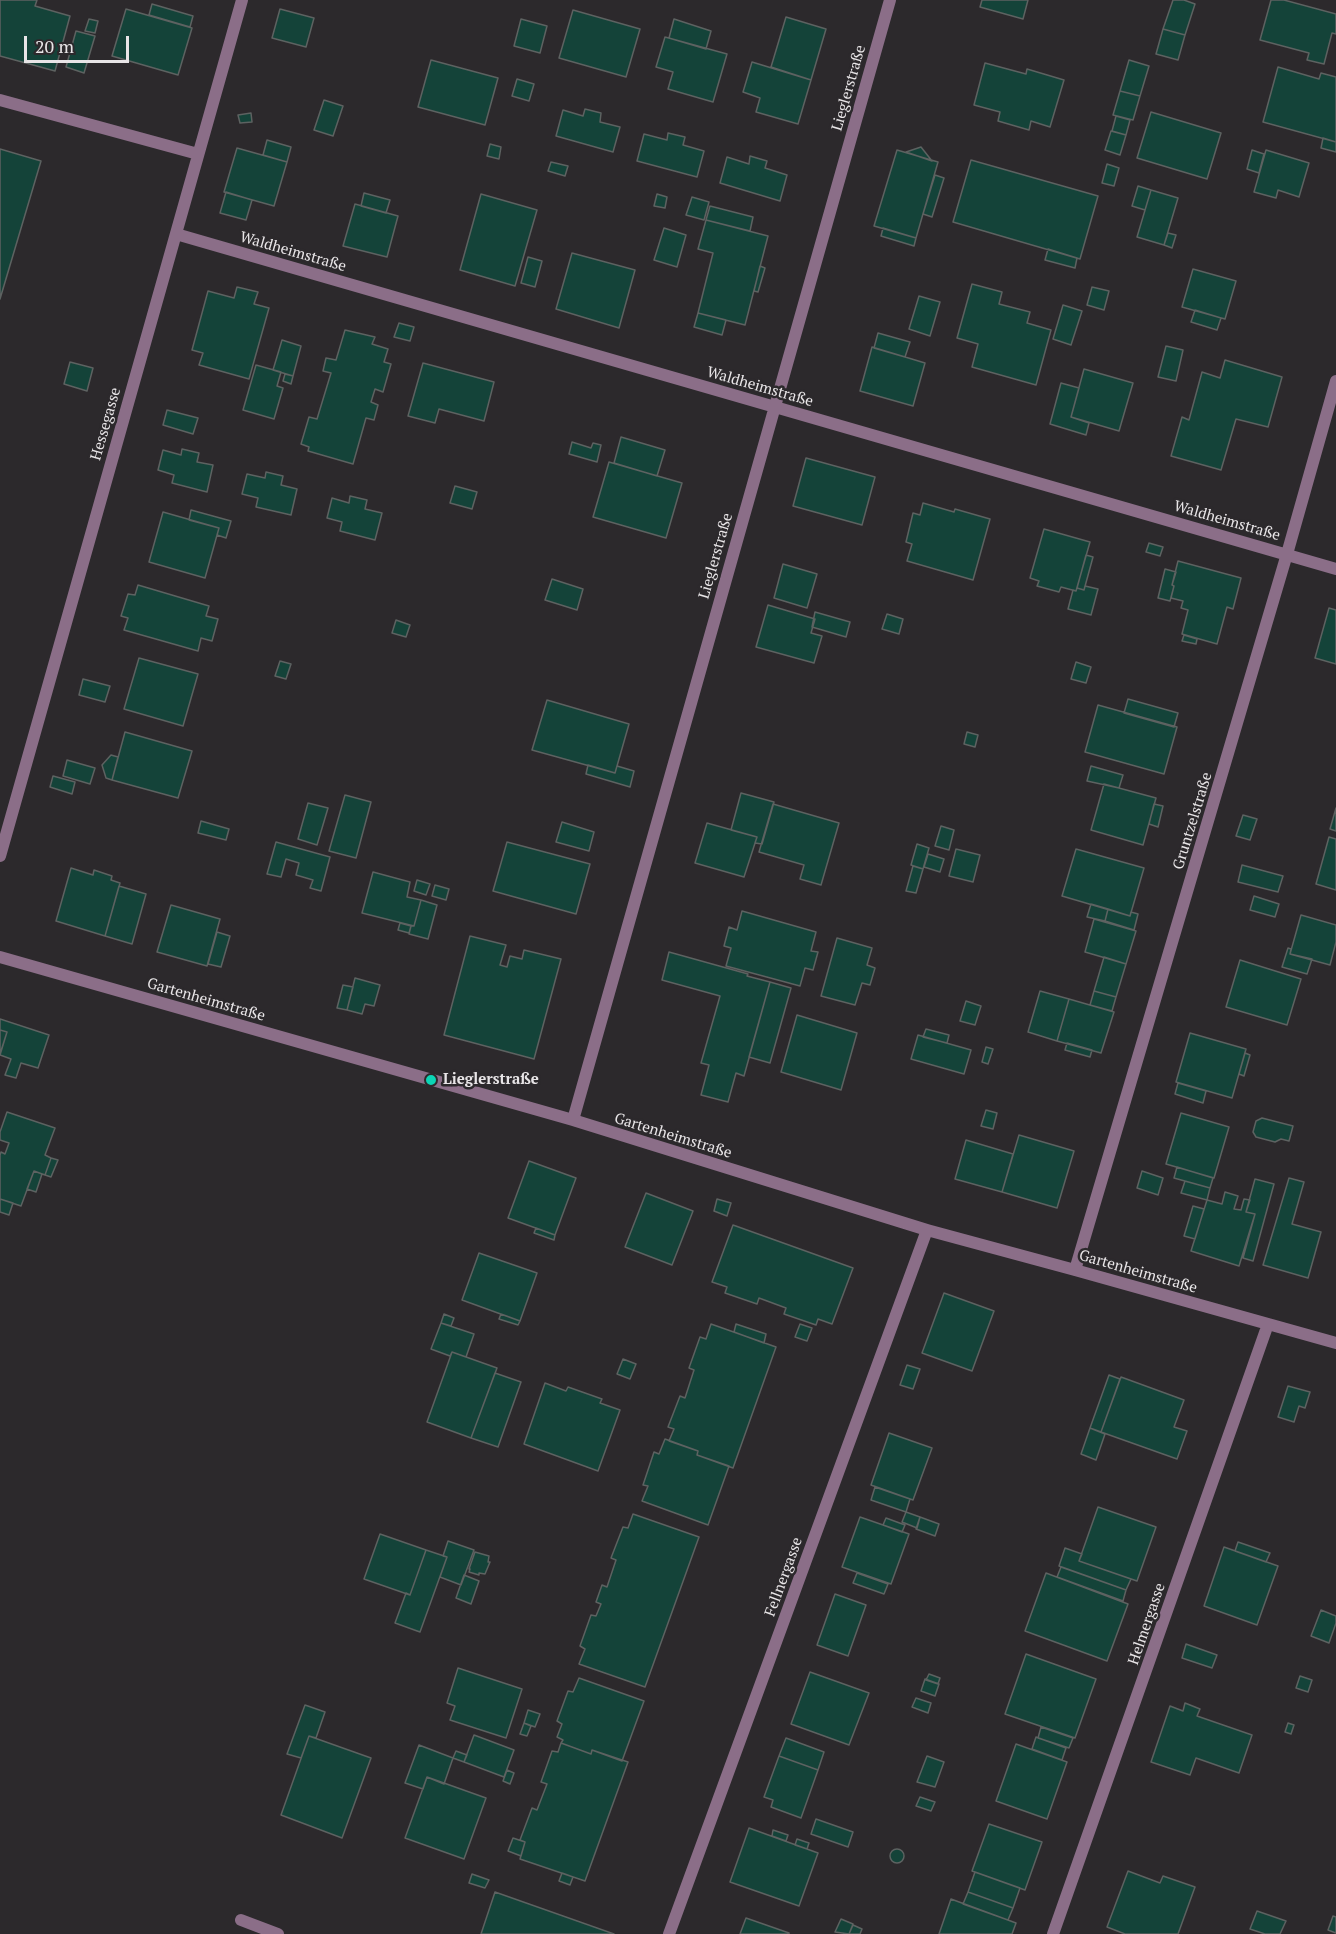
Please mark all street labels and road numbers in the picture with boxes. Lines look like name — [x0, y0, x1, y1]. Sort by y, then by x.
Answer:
street label: Lieglerstraße — [828, 43, 870, 133]
street label: Waldheimstraße — [238, 228, 348, 276]
street label: Waldheimstraße — [705, 363, 815, 411]
street label: Hessegasse — [87, 385, 125, 463]
street label: Waldheimstraße — [1172, 497, 1282, 545]
street label: Lieglerstraße — [695, 511, 737, 601]
street label: Gruntzelstraße — [1170, 770, 1216, 872]
street label: Gartenheimstraße — [145, 975, 267, 1025]
street label: Gartenheimstraße — [612, 1110, 734, 1162]
street label: Gartenheimstraße — [1077, 1247, 1199, 1297]
street label: Fellnergasse — [761, 1535, 807, 1619]
street label: Helmergasse — [1125, 1581, 1169, 1667]

